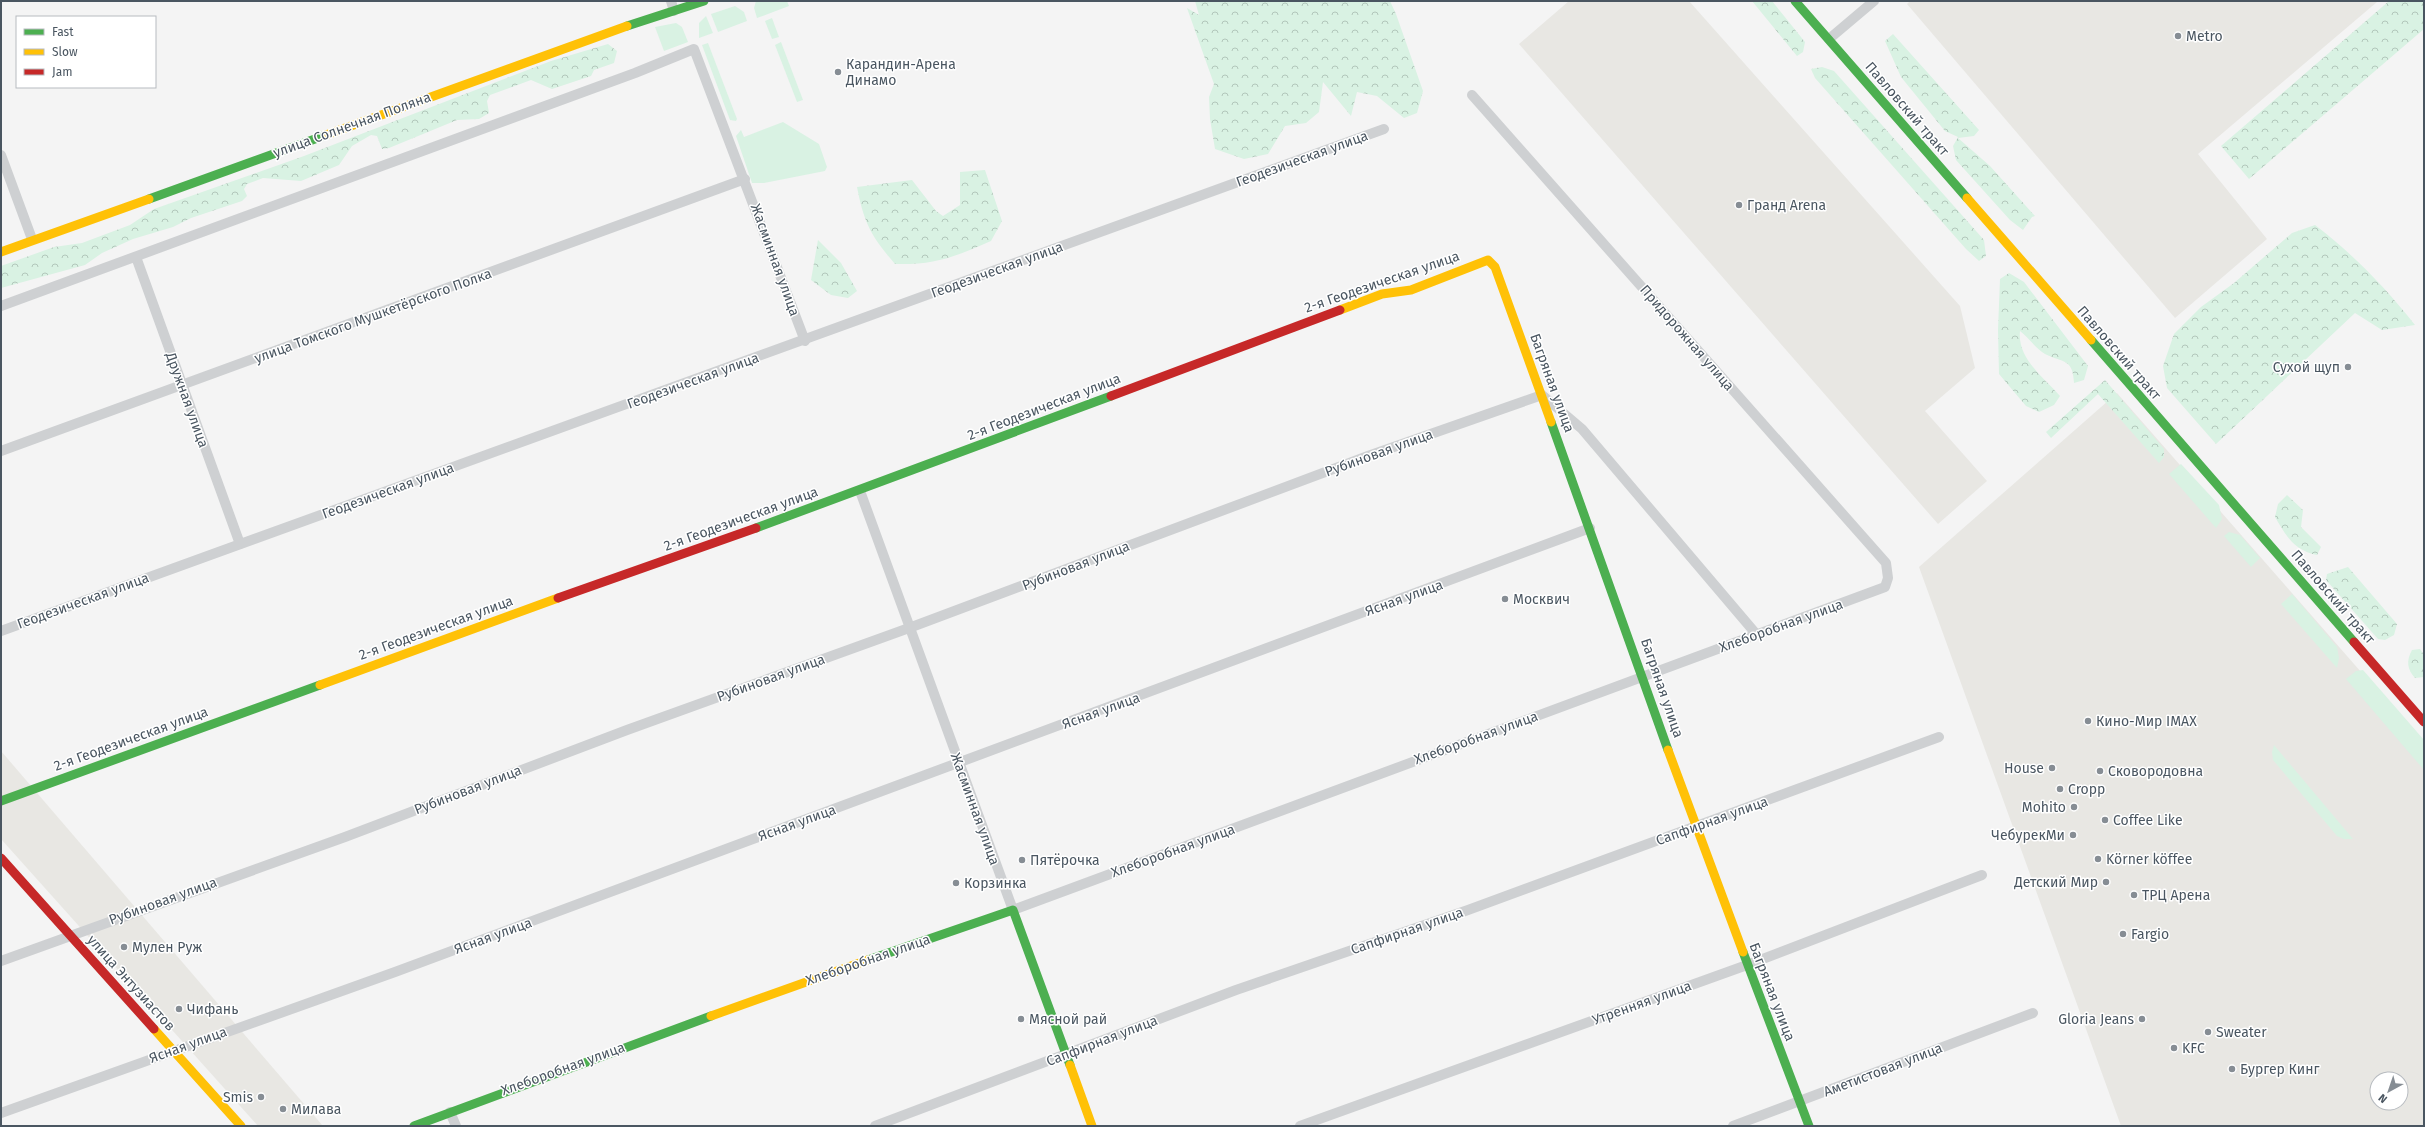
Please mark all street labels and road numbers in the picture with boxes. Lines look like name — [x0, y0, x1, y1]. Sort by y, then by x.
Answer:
street label: Павловский тракт — [1862, 58, 1953, 160]
street label: улица Солнечная Поляна — [271, 89, 433, 161]
street label: Геодезическая улица — [1234, 127, 1370, 191]
street label: Жасминная улица — [747, 202, 803, 318]
street label: Геодезическая улица — [929, 238, 1065, 302]
street label: 2-я Геодезическая улица — [1302, 247, 1462, 317]
street label: улица Томского Мушкетёрского Полка — [252, 265, 494, 367]
street label: Придорожная улица — [1636, 282, 1738, 394]
street label: Павловский тракт — [2074, 302, 2165, 404]
street label: Багряная улица — [1526, 331, 1578, 435]
street label: Дружная улица — [162, 349, 212, 450]
street label: Геодезическая улица — [625, 349, 761, 413]
street label: 2-я Геодезическая улица — [965, 370, 1123, 444]
street label: Рубиновая улица — [1323, 426, 1435, 480]
street label: Геодезическая улица — [320, 459, 456, 523]
street label: 2-я Геодезическая улица — [662, 483, 820, 555]
street label: Рубиновая улица — [1020, 538, 1132, 594]
street label: Павловский тракт — [2288, 546, 2379, 648]
street label: Геодезическая улица — [15, 569, 151, 633]
street label: Ясная улица — [1363, 576, 1445, 620]
street label: 2-я Геодезическая улица — [357, 592, 515, 664]
street label: Хлеборобная улица — [1717, 596, 1845, 656]
street label: Багряная улица — [1637, 636, 1687, 740]
street label: Рубиновая улица — [715, 651, 827, 705]
street label: Ясная улица — [1060, 689, 1142, 733]
street label: 2-я Геодезическая улица — [52, 703, 210, 775]
street label: Хлеборобная улица — [1412, 708, 1540, 768]
street label: Жасминная улица — [947, 751, 1003, 867]
street label: Рубиновая улица — [412, 762, 524, 818]
street label: Сапфирная улица — [1654, 793, 1770, 849]
street label: Ясная улица — [756, 801, 838, 845]
street label: Хлеборобная улица — [1109, 821, 1237, 881]
street label: Рубиновая улица — [107, 874, 219, 928]
street label: Сапфирная улица — [1348, 904, 1466, 958]
street label: Ясная улица — [452, 914, 534, 958]
street label: улица Энтузиастов — [83, 931, 179, 1035]
street label: Хлеборобная улица — [804, 931, 932, 989]
street label: Багряная улица — [1745, 940, 1799, 1044]
street label: Утренняя улица — [1590, 977, 1694, 1029]
street label: Сапфирная улица — [1044, 1012, 1160, 1070]
street label: Ясная улица — [147, 1023, 229, 1067]
street label: Хлеборобная улица — [499, 1039, 627, 1099]
street label: Аметистовая улица — [1821, 1039, 1945, 1101]

